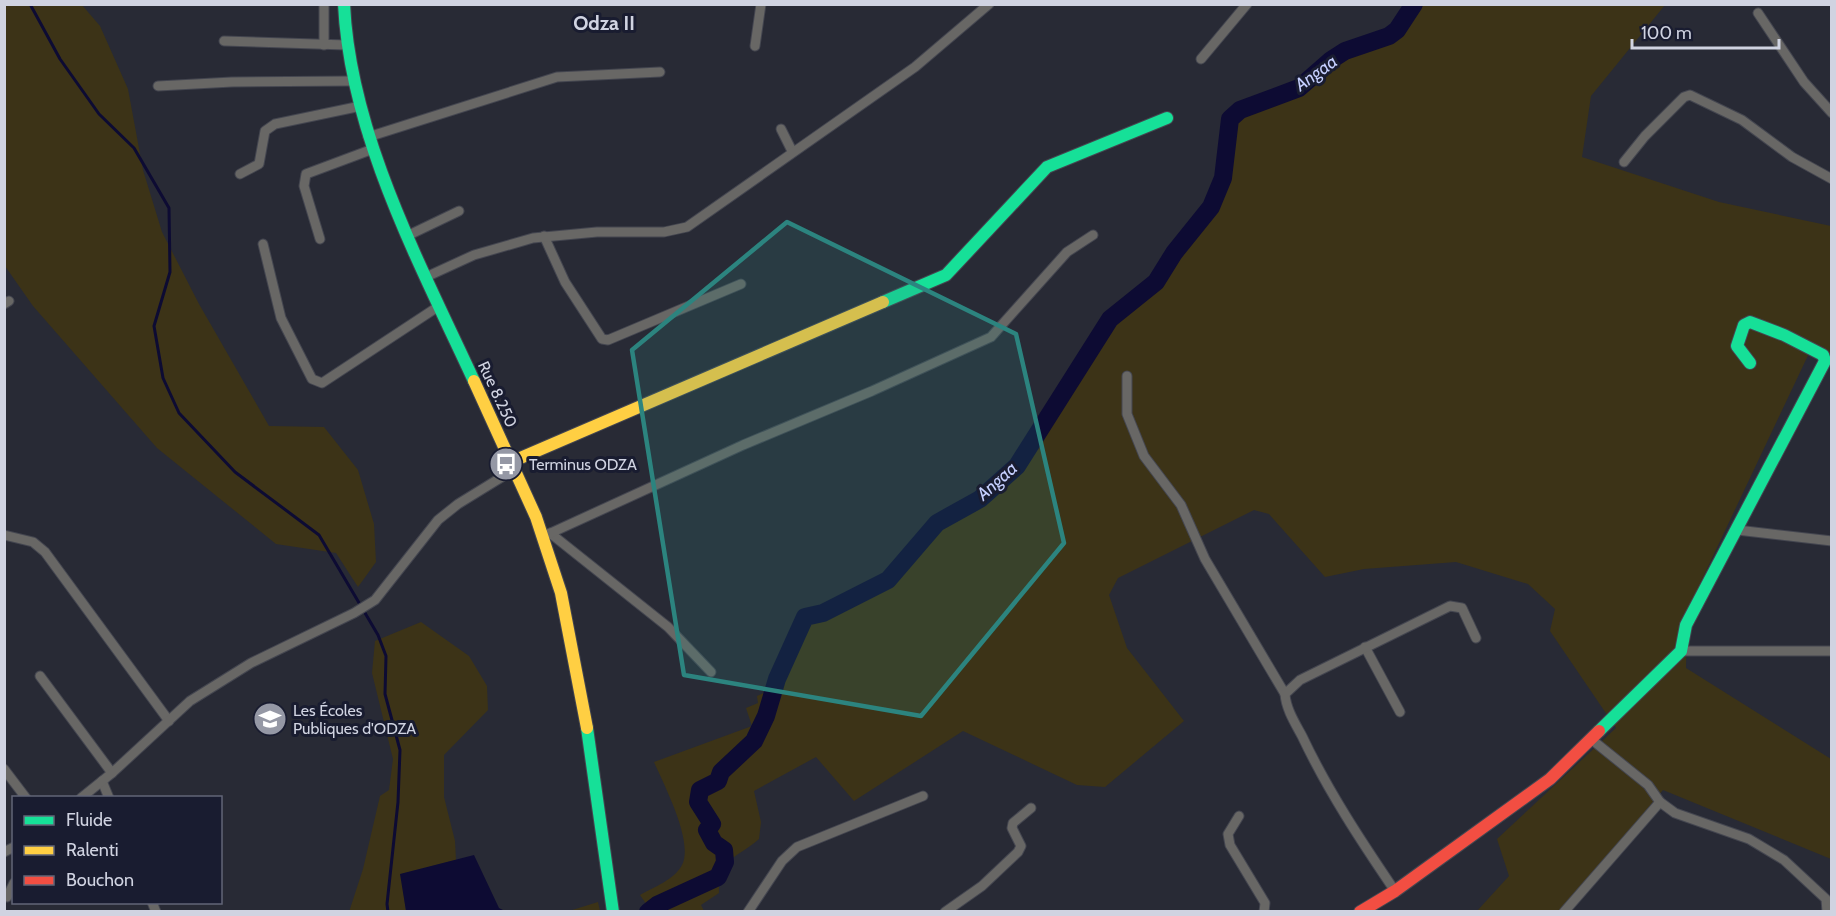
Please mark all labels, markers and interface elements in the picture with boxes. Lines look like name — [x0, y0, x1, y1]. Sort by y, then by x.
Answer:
district label: Odza II — [573, 11, 635, 35]
scale bar — [1632, 12, 1779, 50]
text: 100 m — [1641, 22, 1692, 44]
water label: Angaa — [1290, 50, 1342, 96]
street label: Rue 8.250 — [474, 358, 521, 430]
bus stop icon: Terminus ODZA — [488, 446, 524, 482]
place label: Terminus ODZA — [529, 455, 637, 474]
water label: Angaa — [971, 457, 1022, 506]
school or university icon: Les Écoles Publiques d'ODZA — [252, 701, 288, 737]
place label: Les Écoles Publiques d'ODZA — [293, 701, 416, 738]
legend — [12, 796, 222, 904]
text: Fluide — [66, 809, 112, 831]
text: Ralenti — [66, 839, 119, 861]
text: Bouchon — [66, 869, 134, 891]

